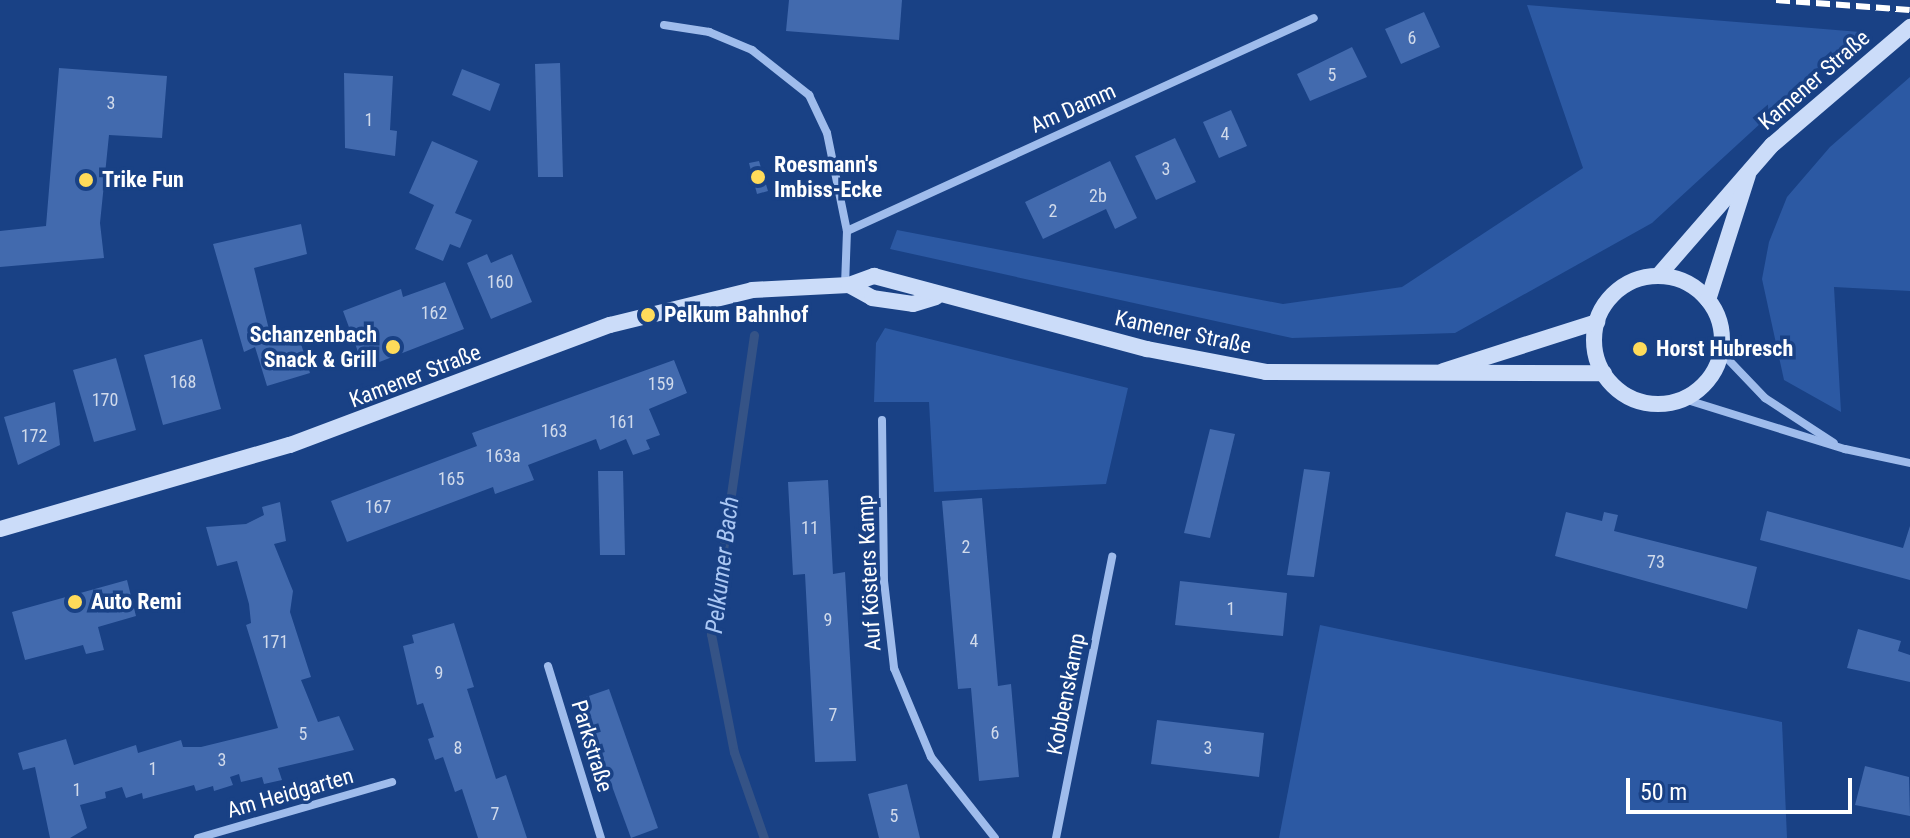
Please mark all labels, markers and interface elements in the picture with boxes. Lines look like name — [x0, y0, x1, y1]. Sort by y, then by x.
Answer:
street label: Kamener Straße — [1753, 25, 1875, 135]
house number: 6 — [1408, 27, 1416, 49]
house number: 5 — [1328, 64, 1336, 86]
street label: Am Damm — [1026, 78, 1120, 138]
house number: 3 — [107, 92, 115, 114]
house number: 1 — [365, 109, 373, 131]
house number: 4 — [1221, 123, 1229, 145]
place label: Roesmann's Imbiss-Ecke — [774, 151, 882, 202]
house number: 3 — [1162, 158, 1170, 180]
place label: Trike Fun — [102, 167, 184, 193]
marker: Roesmann's Imbiss-Ecke — [749, 168, 767, 186]
marker: Trike Fun — [77, 171, 95, 189]
house number: 2b — [1089, 185, 1107, 207]
house number: 2 — [1049, 200, 1057, 222]
house number: 160 — [487, 271, 513, 293]
house number: 162 — [421, 302, 447, 324]
place label: Pelkum Bahnhof — [664, 302, 809, 328]
street label: Kamener Straße — [1112, 305, 1254, 359]
marker: Pelkum Bahnhof — [639, 306, 657, 324]
place label: Schanzenbach Snack & Grill — [250, 321, 377, 372]
place label: Horst Hubresch — [1656, 336, 1793, 362]
marker: Schanzenbach Snack & Grill — [384, 338, 402, 356]
street label: Kamener Straße — [346, 339, 484, 413]
marker: Horst Hubresch — [1631, 340, 1649, 358]
house number: 168 — [170, 371, 196, 393]
house number: 159 — [648, 373, 674, 395]
house number: 170 — [92, 389, 118, 411]
house number: 161 — [609, 411, 635, 433]
house number: 163 — [541, 420, 567, 442]
house number: 172 — [21, 425, 47, 447]
house number: 163a — [485, 445, 521, 467]
house number: 165 — [438, 468, 464, 490]
street label: Auf Kösters Kamp — [852, 494, 886, 652]
water label: Pelkumer Bach — [700, 495, 746, 635]
house number: 167 — [365, 496, 391, 518]
house number: 11 — [801, 517, 819, 539]
house number: 2 — [962, 536, 970, 558]
house number: 73 — [1647, 551, 1665, 573]
place label: Auto Remi — [91, 589, 182, 615]
marker: Auto Remi — [66, 593, 84, 611]
house number: 1 — [1227, 598, 1235, 620]
house number: 9 — [824, 609, 832, 631]
house number: 4 — [970, 630, 978, 652]
house number: 171 — [262, 631, 288, 653]
street label: Kobbenskamp — [1041, 631, 1091, 757]
house number: 9 — [435, 662, 443, 684]
street label: Parkstraße — [566, 697, 618, 795]
house number: 7 — [829, 704, 837, 726]
house number: 6 — [991, 722, 999, 744]
house number: 5 — [299, 723, 307, 745]
house number: 8 — [454, 737, 462, 759]
house number: 3 — [1204, 737, 1212, 759]
house number: 3 — [218, 749, 226, 771]
house number: 1 — [149, 758, 157, 780]
street label: Am Heidgarten — [224, 762, 356, 824]
scale bar — [1630, 762, 1856, 812]
text: 50 m — [1640, 778, 1687, 806]
house number: 1 — [73, 779, 81, 801]
house number: 7 — [491, 803, 499, 825]
house number: 5 — [890, 805, 898, 827]

